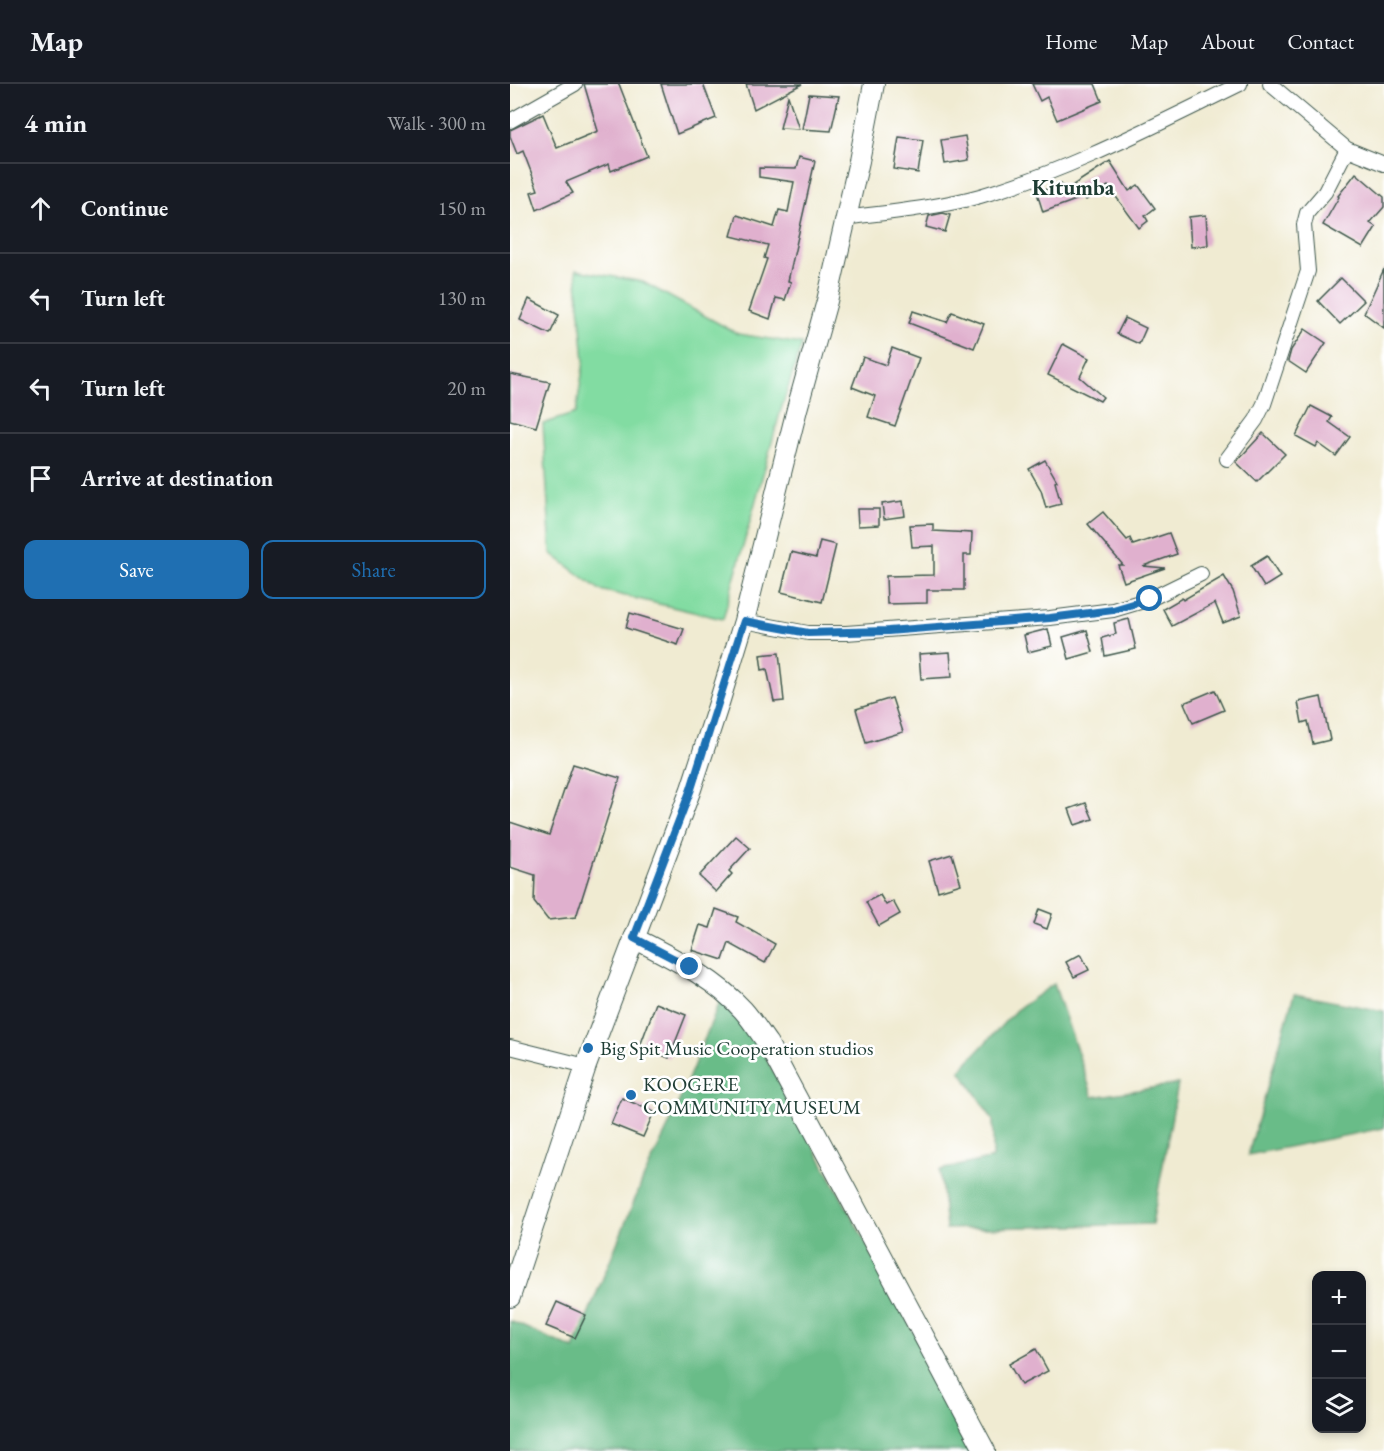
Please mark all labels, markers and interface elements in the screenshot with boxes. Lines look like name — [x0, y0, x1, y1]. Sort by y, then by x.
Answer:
text: Map — [30, 23, 83, 59]
text: Home — [1045, 28, 1097, 55]
text: Map — [1130, 28, 1168, 55]
text: About — [1201, 28, 1254, 55]
text: Contact — [1287, 28, 1354, 55]
text: 4 min — [24, 106, 87, 140]
text: Walk · 300 m — [387, 110, 486, 136]
district label: Kitumba — [1032, 173, 1115, 202]
icon: ahead — [24, 192, 57, 225]
text: Continue — [81, 194, 168, 223]
text: 150 m — [438, 195, 486, 221]
icon: left — [24, 282, 57, 315]
text: Turn left — [81, 284, 165, 313]
text: 130 m — [438, 285, 486, 311]
icon: left — [24, 372, 57, 405]
text: Turn left — [81, 374, 165, 403]
text: 20 m — [447, 375, 486, 401]
icon: arrive — [24, 462, 57, 495]
text: Arrive at destination — [81, 464, 273, 493]
button: Save — [24, 540, 249, 599]
button: Share — [261, 540, 486, 599]
route start — [1136, 585, 1162, 611]
route end — [676, 953, 702, 979]
place label: Big Spit Music Cooperation studios — [600, 1035, 873, 1061]
marker: Big Spit Music Cooperation studios — [581, 1041, 595, 1055]
place label: KOOGERE COMMUNITY MUSEUM — [643, 1071, 861, 1120]
marker: KOOGERE COMMUNITY MUSEUM — [624, 1088, 638, 1102]
map controls — [1312, 1271, 1366, 1433]
button: + — [1312, 1271, 1366, 1325]
button: − — [1312, 1325, 1366, 1379]
button: layers — [1312, 1379, 1366, 1433]

